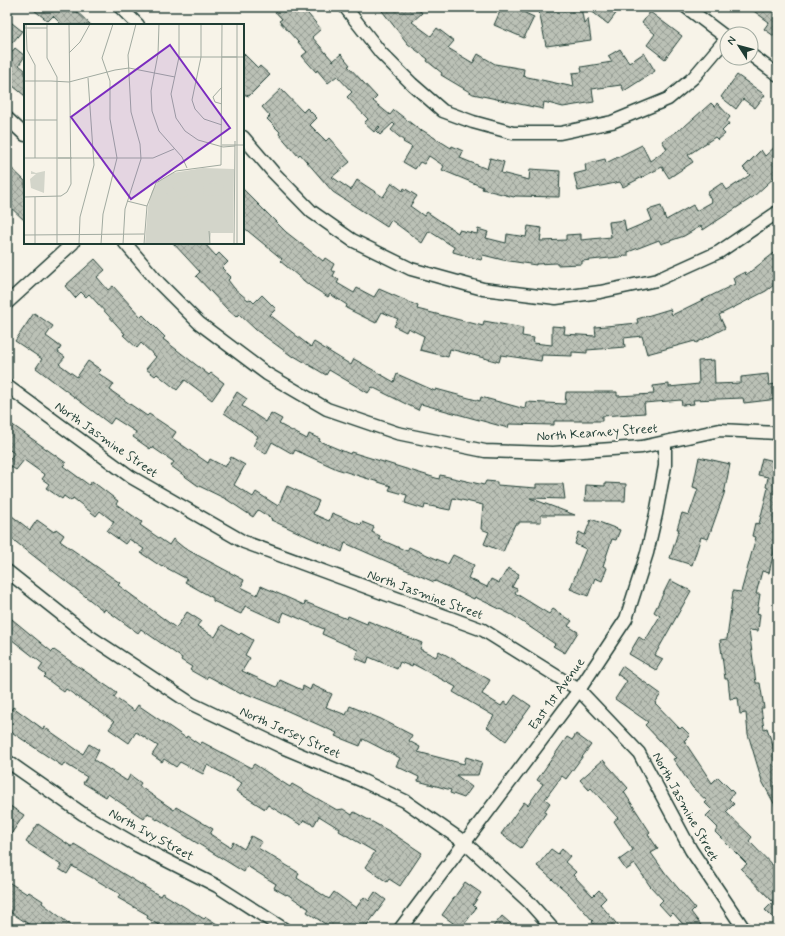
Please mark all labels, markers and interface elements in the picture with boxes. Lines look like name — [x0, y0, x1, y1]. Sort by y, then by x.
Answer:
inset map — [24, 24, 244, 244]
north arrow — [719, 26, 759, 66]
text: N — [724, 34, 740, 48]
street label: North Jasmine Street — [51, 398, 161, 482]
street label: North Kearney Street — [536, 420, 658, 446]
street label: North Jasmine Street — [365, 566, 485, 624]
street label: East 1st Avenue — [525, 654, 589, 734]
street label: North Jersey Street — [237, 703, 343, 763]
street label: North Jasmine Street — [648, 750, 722, 865]
street label: North Ivy Street — [106, 805, 196, 865]

